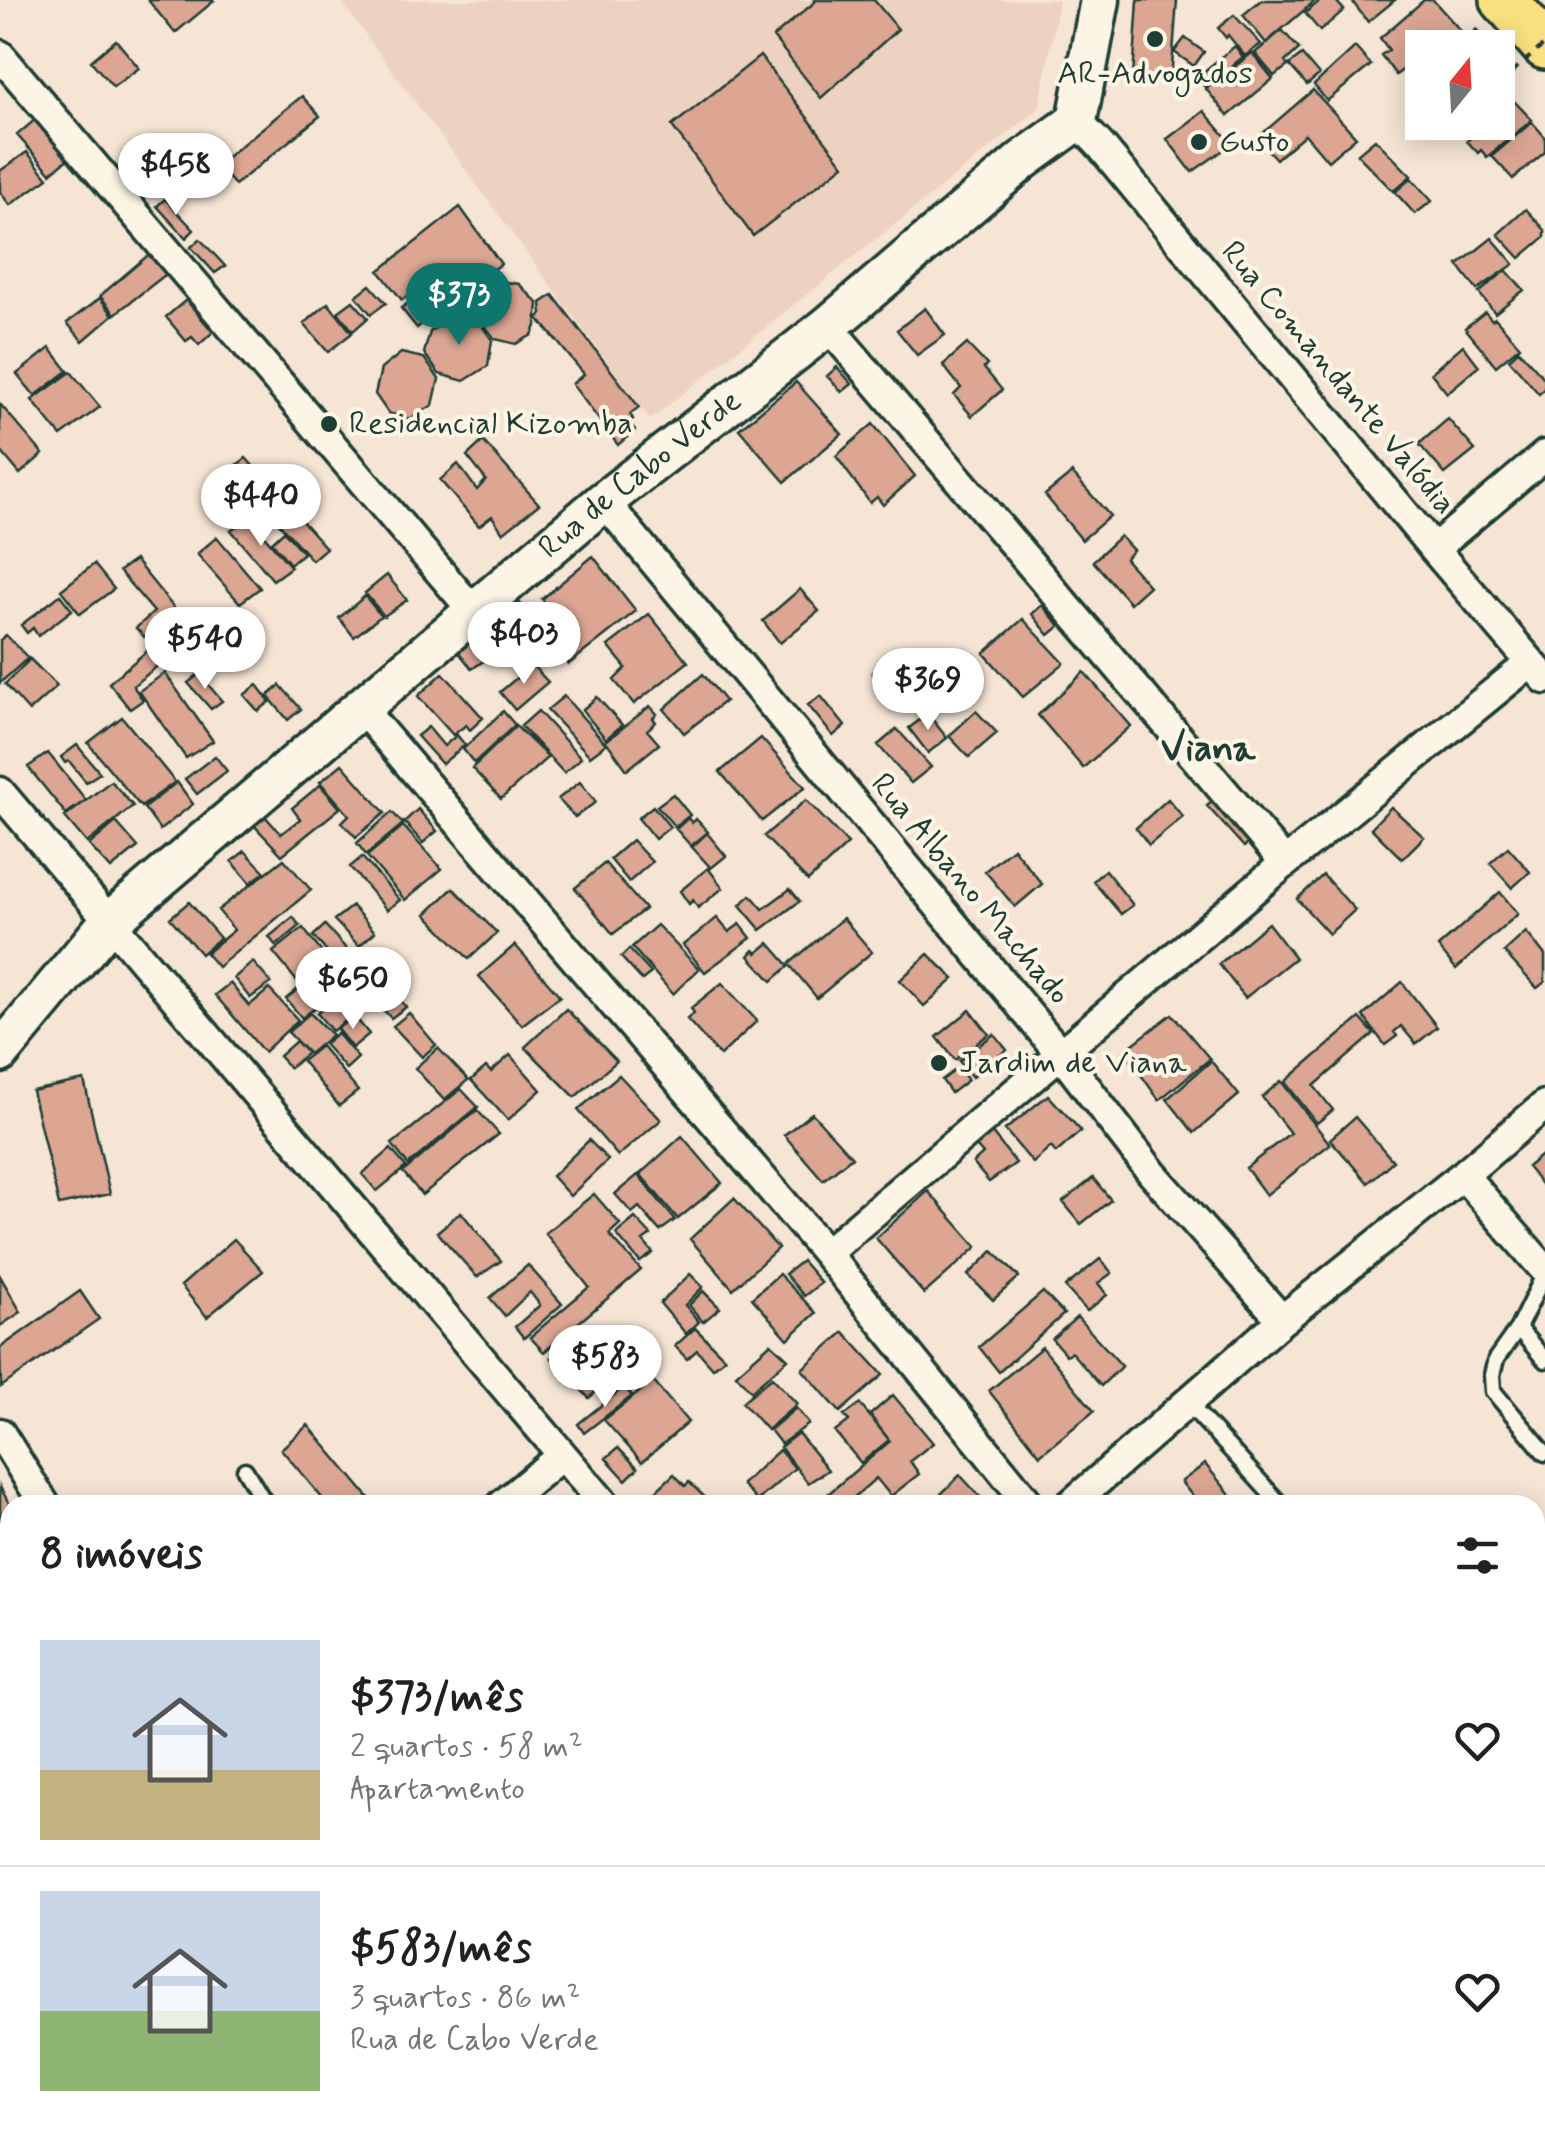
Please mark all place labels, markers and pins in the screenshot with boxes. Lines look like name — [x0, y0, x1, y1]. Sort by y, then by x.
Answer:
marker: AR-Advogados — [1144, 28, 1166, 50]
place label: AR-Advogados — [1057, 53, 1253, 97]
place label: Gusto — [1219, 121, 1289, 163]
marker: Gusto — [1188, 131, 1210, 153]
pin: $458 — [117, 133, 235, 218]
pin: $373 — [400, 263, 518, 348]
place label: Residencial Kizomba — [349, 403, 633, 445]
marker: Residencial Kizomba — [318, 413, 340, 435]
pin: $440 — [202, 464, 320, 549]
pin: $403 — [465, 602, 583, 687]
pin: $540 — [146, 607, 264, 692]
pin: $369 — [869, 648, 987, 733]
pin: $650 — [294, 947, 412, 1032]
place label: Jardim de Viana — [959, 1042, 1188, 1084]
marker: Jardim de Viana — [928, 1052, 950, 1074]
pin: $583 — [546, 1325, 664, 1410]

